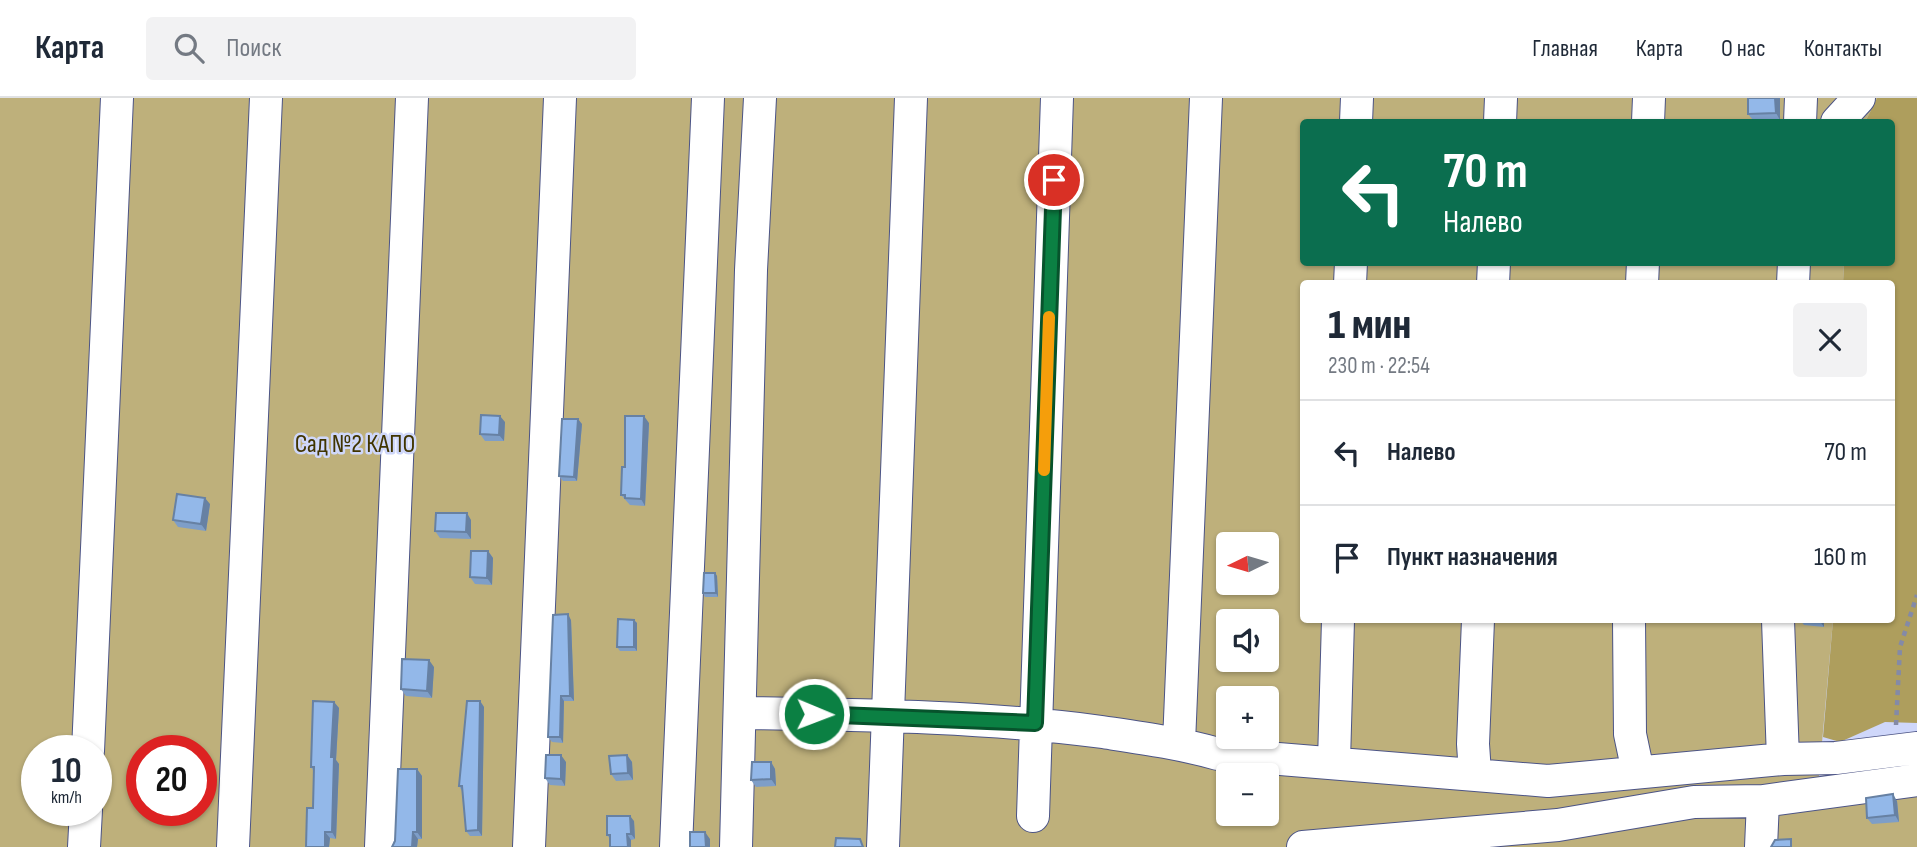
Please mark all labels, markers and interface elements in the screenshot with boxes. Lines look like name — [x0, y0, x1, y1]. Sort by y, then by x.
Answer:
search box — [146, 17, 636, 80]
text: Карта — [35, 28, 104, 68]
icon: search — [170, 29, 208, 67]
text: Поиск — [226, 33, 281, 64]
text: Главная — [1532, 34, 1598, 63]
text: Карта — [1636, 34, 1683, 63]
text: О нас — [1721, 34, 1766, 63]
text: Контакты — [1804, 34, 1882, 63]
text: 70 m — [1443, 143, 1528, 202]
icon: left — [1328, 147, 1419, 238]
pin — [1024, 150, 1084, 210]
icon: arrive — [1035, 161, 1073, 199]
text: Налево — [1443, 203, 1523, 242]
text: 1 мин — [1328, 300, 1411, 351]
button: close — [1793, 303, 1867, 377]
text: 230 m · 22:54 — [1328, 352, 1430, 380]
park label: Сад №2 КАПО — [295, 429, 415, 460]
icon: left — [1328, 434, 1366, 472]
text: Налево — [1387, 437, 1456, 468]
text: 70 m — [1824, 437, 1867, 468]
north arrow — [1216, 532, 1279, 595]
map controls — [1216, 532, 1279, 826]
icon: arrive — [1328, 539, 1366, 577]
text: Пункт назначения — [1387, 542, 1558, 573]
text: 160 m — [1814, 542, 1867, 573]
button: sound — [1216, 609, 1279, 672]
position arrow — [777, 677, 851, 751]
button: + — [1216, 686, 1279, 749]
speed limit sign: 20 — [126, 735, 217, 826]
text: 10 — [51, 750, 82, 793]
button: − — [1216, 763, 1279, 826]
text: km/h — [51, 787, 82, 808]

